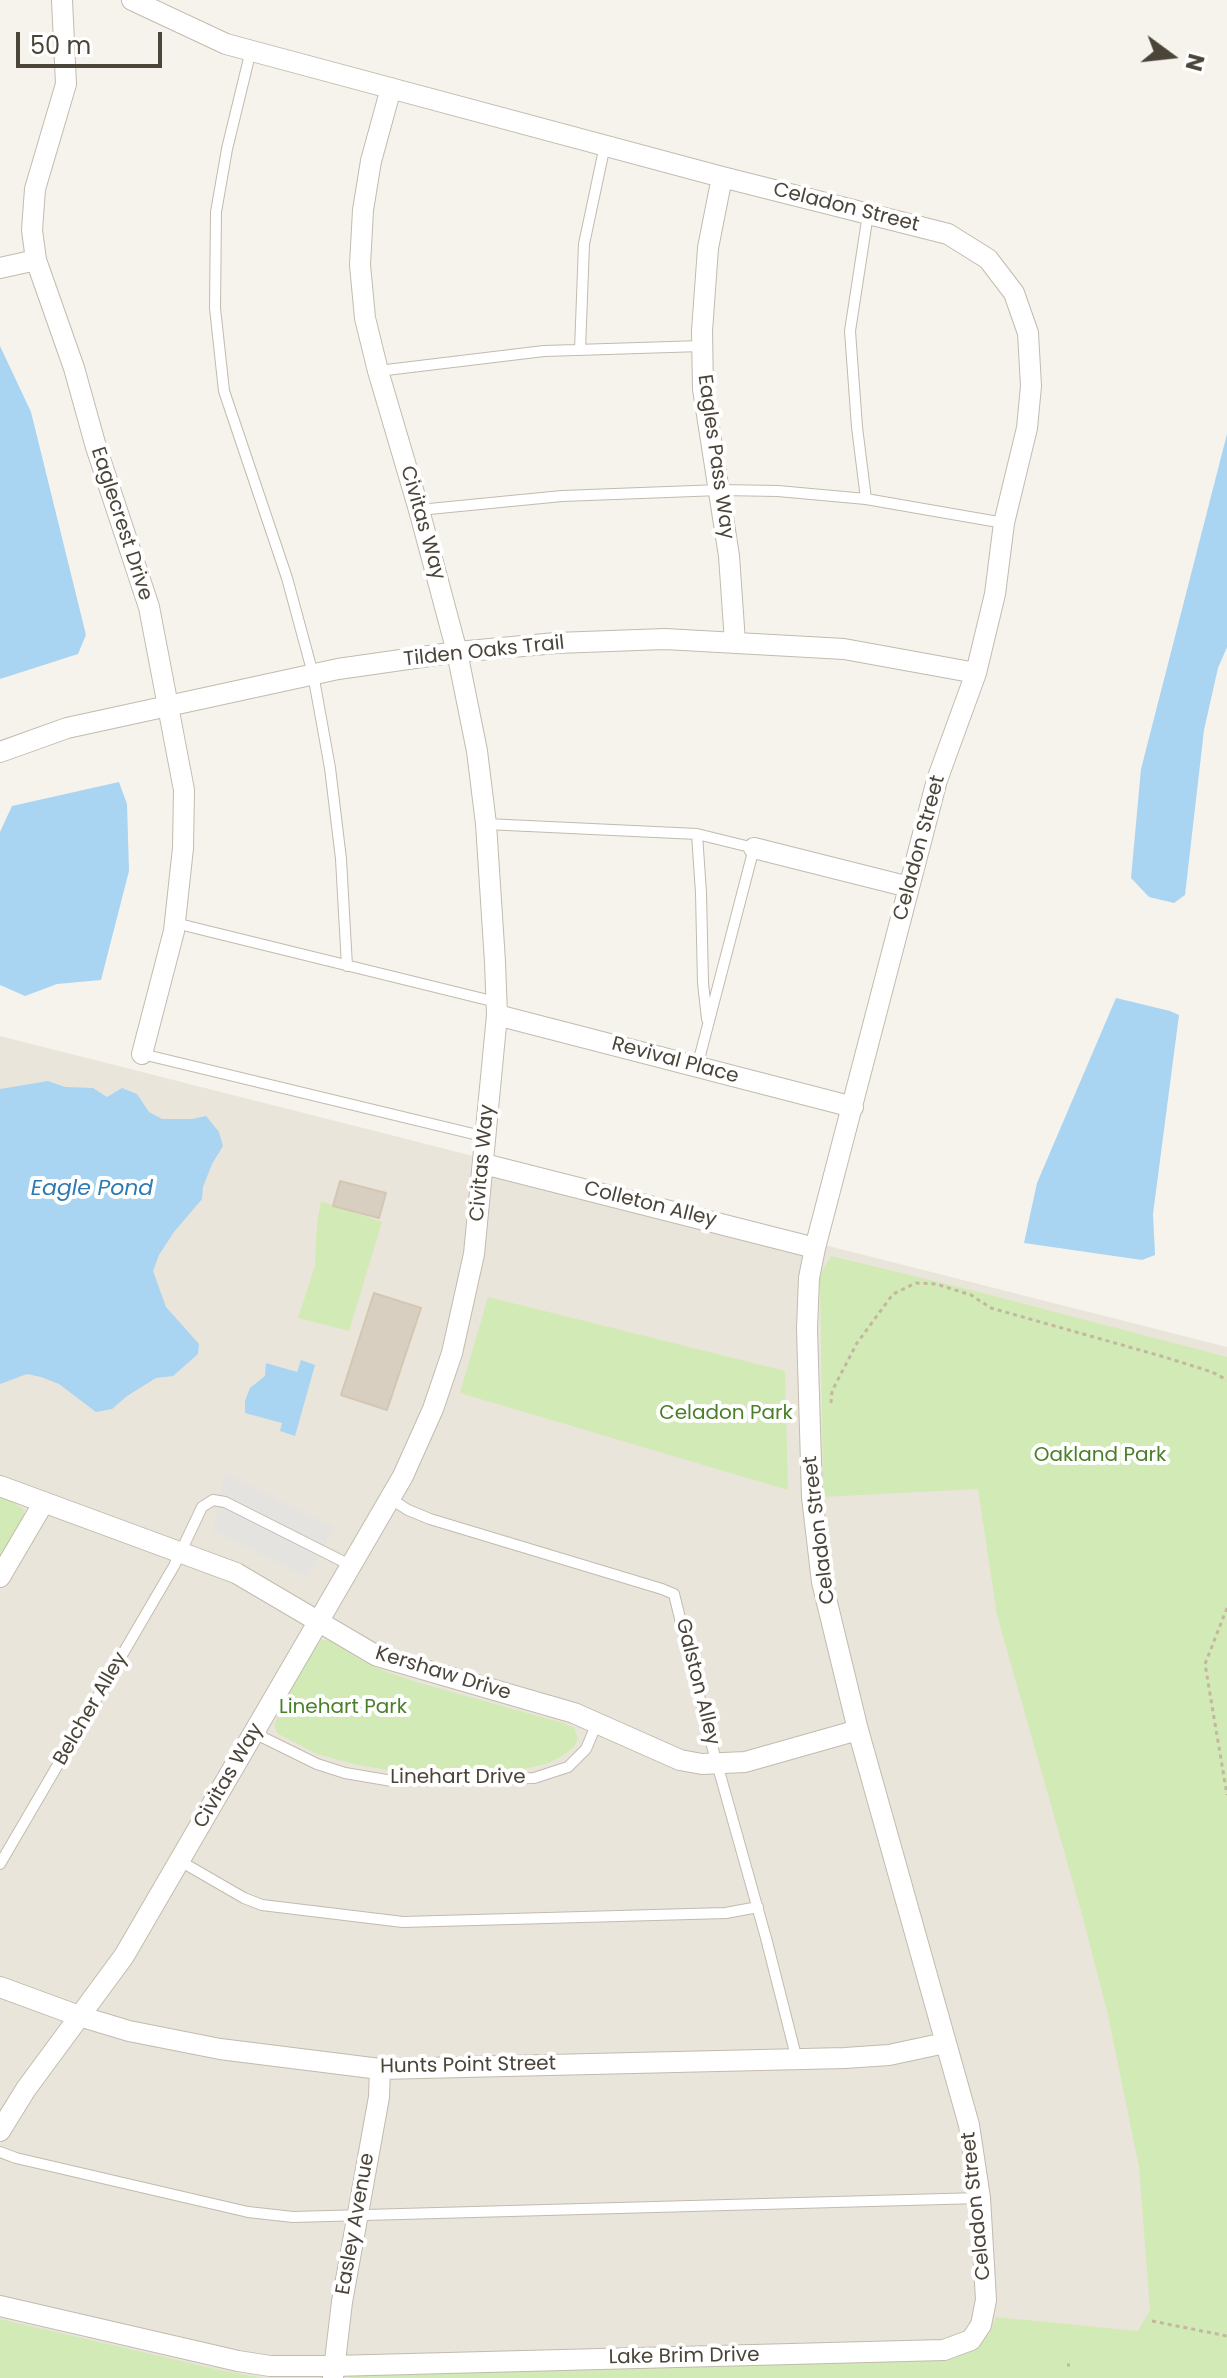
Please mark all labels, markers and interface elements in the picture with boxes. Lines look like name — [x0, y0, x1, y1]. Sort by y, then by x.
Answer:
scale bar — [20, 16, 166, 66]
north arrow — [1131, 16, 1211, 96]
text: 50 m — [30, 29, 91, 62]
text: N — [1178, 50, 1212, 74]
street label: Celadon Street — [771, 178, 921, 238]
street label: Eagles Pass Way — [692, 373, 738, 541]
street label: Eaglecrest Drive — [85, 444, 157, 604]
street label: Civitas Way — [394, 463, 450, 583]
street label: Tilden Oaks Trail — [402, 632, 566, 672]
street label: Celadon Street — [889, 773, 951, 923]
street label: Revival Place — [609, 1033, 741, 1089]
street label: Civitas Way — [466, 1103, 500, 1223]
water label: Eagle Pond — [31, 1176, 153, 1202]
street label: Colleton Alley — [581, 1177, 719, 1233]
park label: Celadon Park — [659, 1402, 793, 1426]
park label: Oakland Park — [1034, 1444, 1166, 1468]
street label: Celadon Street — [799, 1454, 841, 1606]
street label: Galston Alley — [670, 1616, 724, 1748]
street label: Kershaw Drive — [372, 1642, 514, 1706]
street label: Belcher Alley — [49, 1648, 133, 1770]
park label: Linehart Park — [279, 1696, 407, 1720]
street label: Civitas Way — [189, 1719, 269, 1833]
street label: Linehart Drive — [390, 1766, 526, 1790]
street label: Hunts Point Street — [380, 2052, 556, 2080]
street label: Celadon Street — [957, 2131, 997, 2281]
street label: Easley Avenue — [332, 2151, 380, 2297]
street label: Lake Brim Drive — [608, 2344, 760, 2370]

